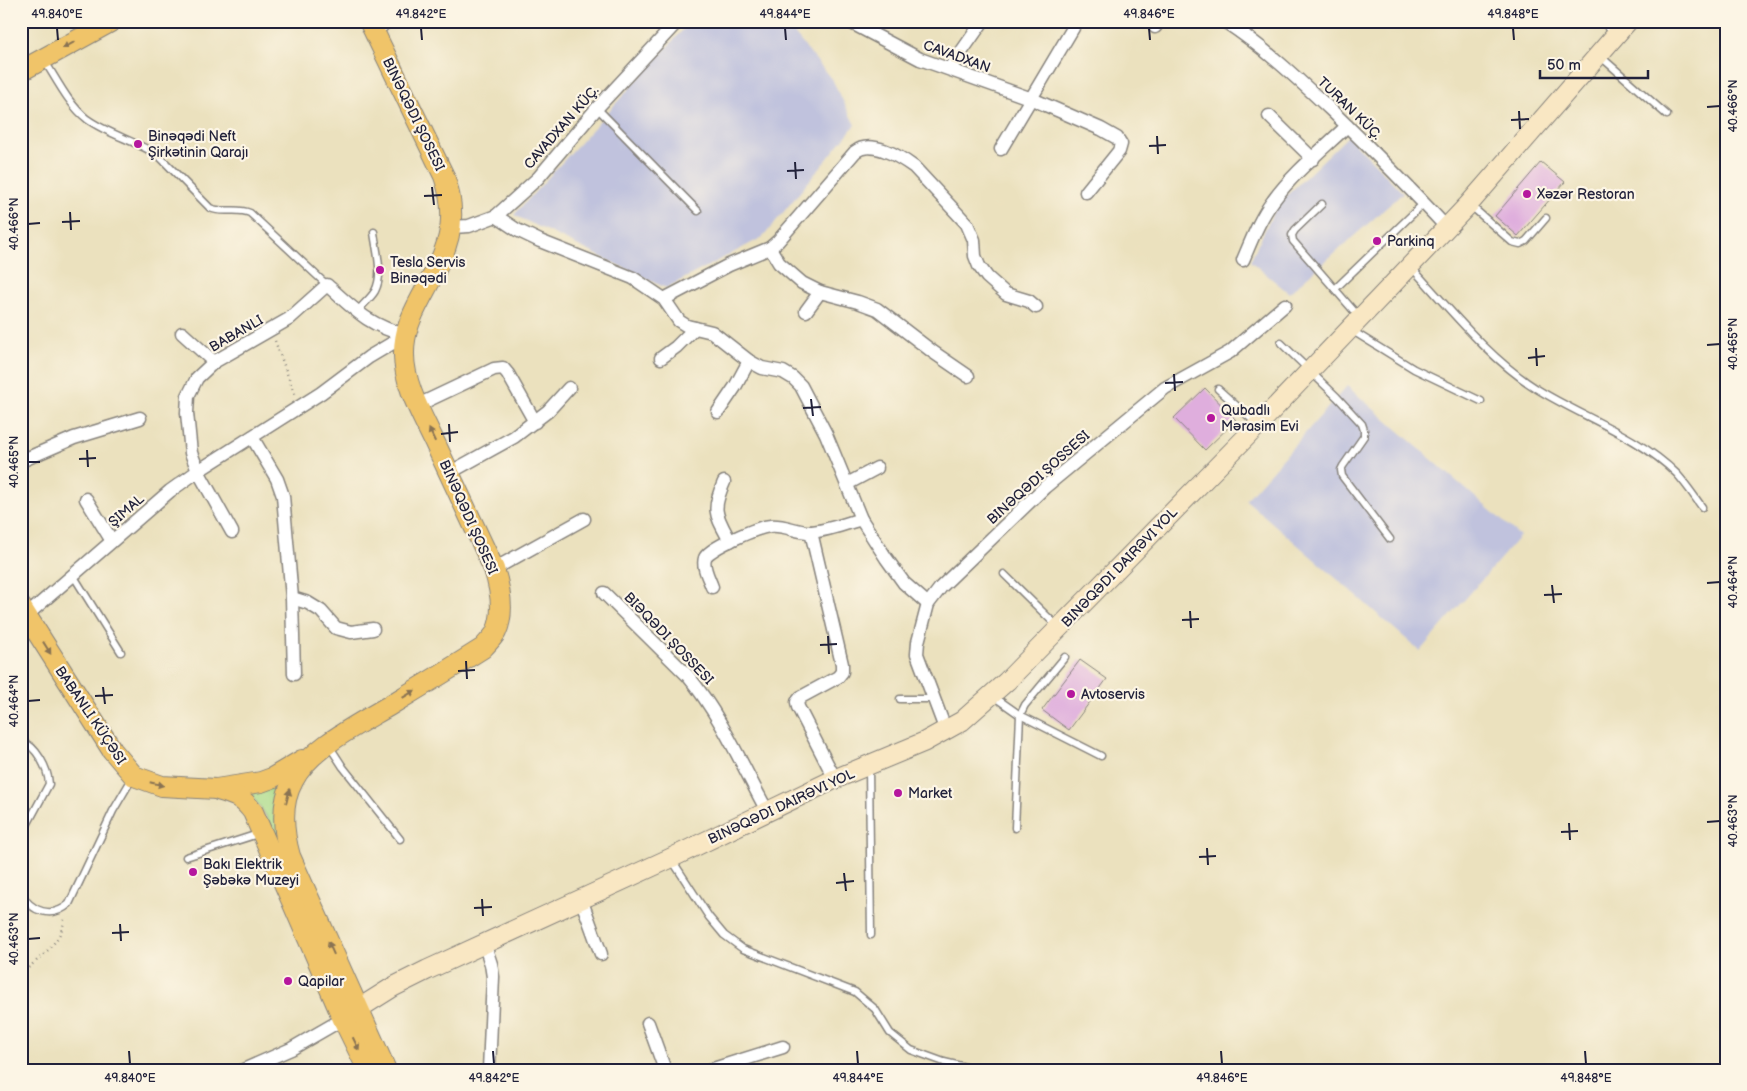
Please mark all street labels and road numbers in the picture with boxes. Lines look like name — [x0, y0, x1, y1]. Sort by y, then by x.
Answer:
street label: CAVADXAN — [921, 36, 993, 76]
street label: BINƏQƏDI ŞOSESI — [379, 55, 448, 174]
street label: TURAN KÜÇ. — [1314, 73, 1386, 143]
street label: CAVADXAN KÜÇ. — [520, 81, 603, 173]
street label: BABANLI — [206, 311, 266, 356]
street label: BINƏQƏDI ŞOSSESI — [984, 427, 1093, 528]
street label: BINƏQƏDI ŞOSESI — [436, 457, 501, 577]
street label: ŞIMAL — [105, 490, 148, 530]
street label: BINƏQƏDI DAIRƏVI YOL — [1058, 504, 1181, 631]
street label: BIƏQƏDI ŞOSSESI — [620, 589, 717, 688]
street label: BABANLI KÜÇƏSI — [51, 662, 131, 768]
street label: BINƏQƏDI DAIRƏVI YOL — [705, 765, 857, 848]

